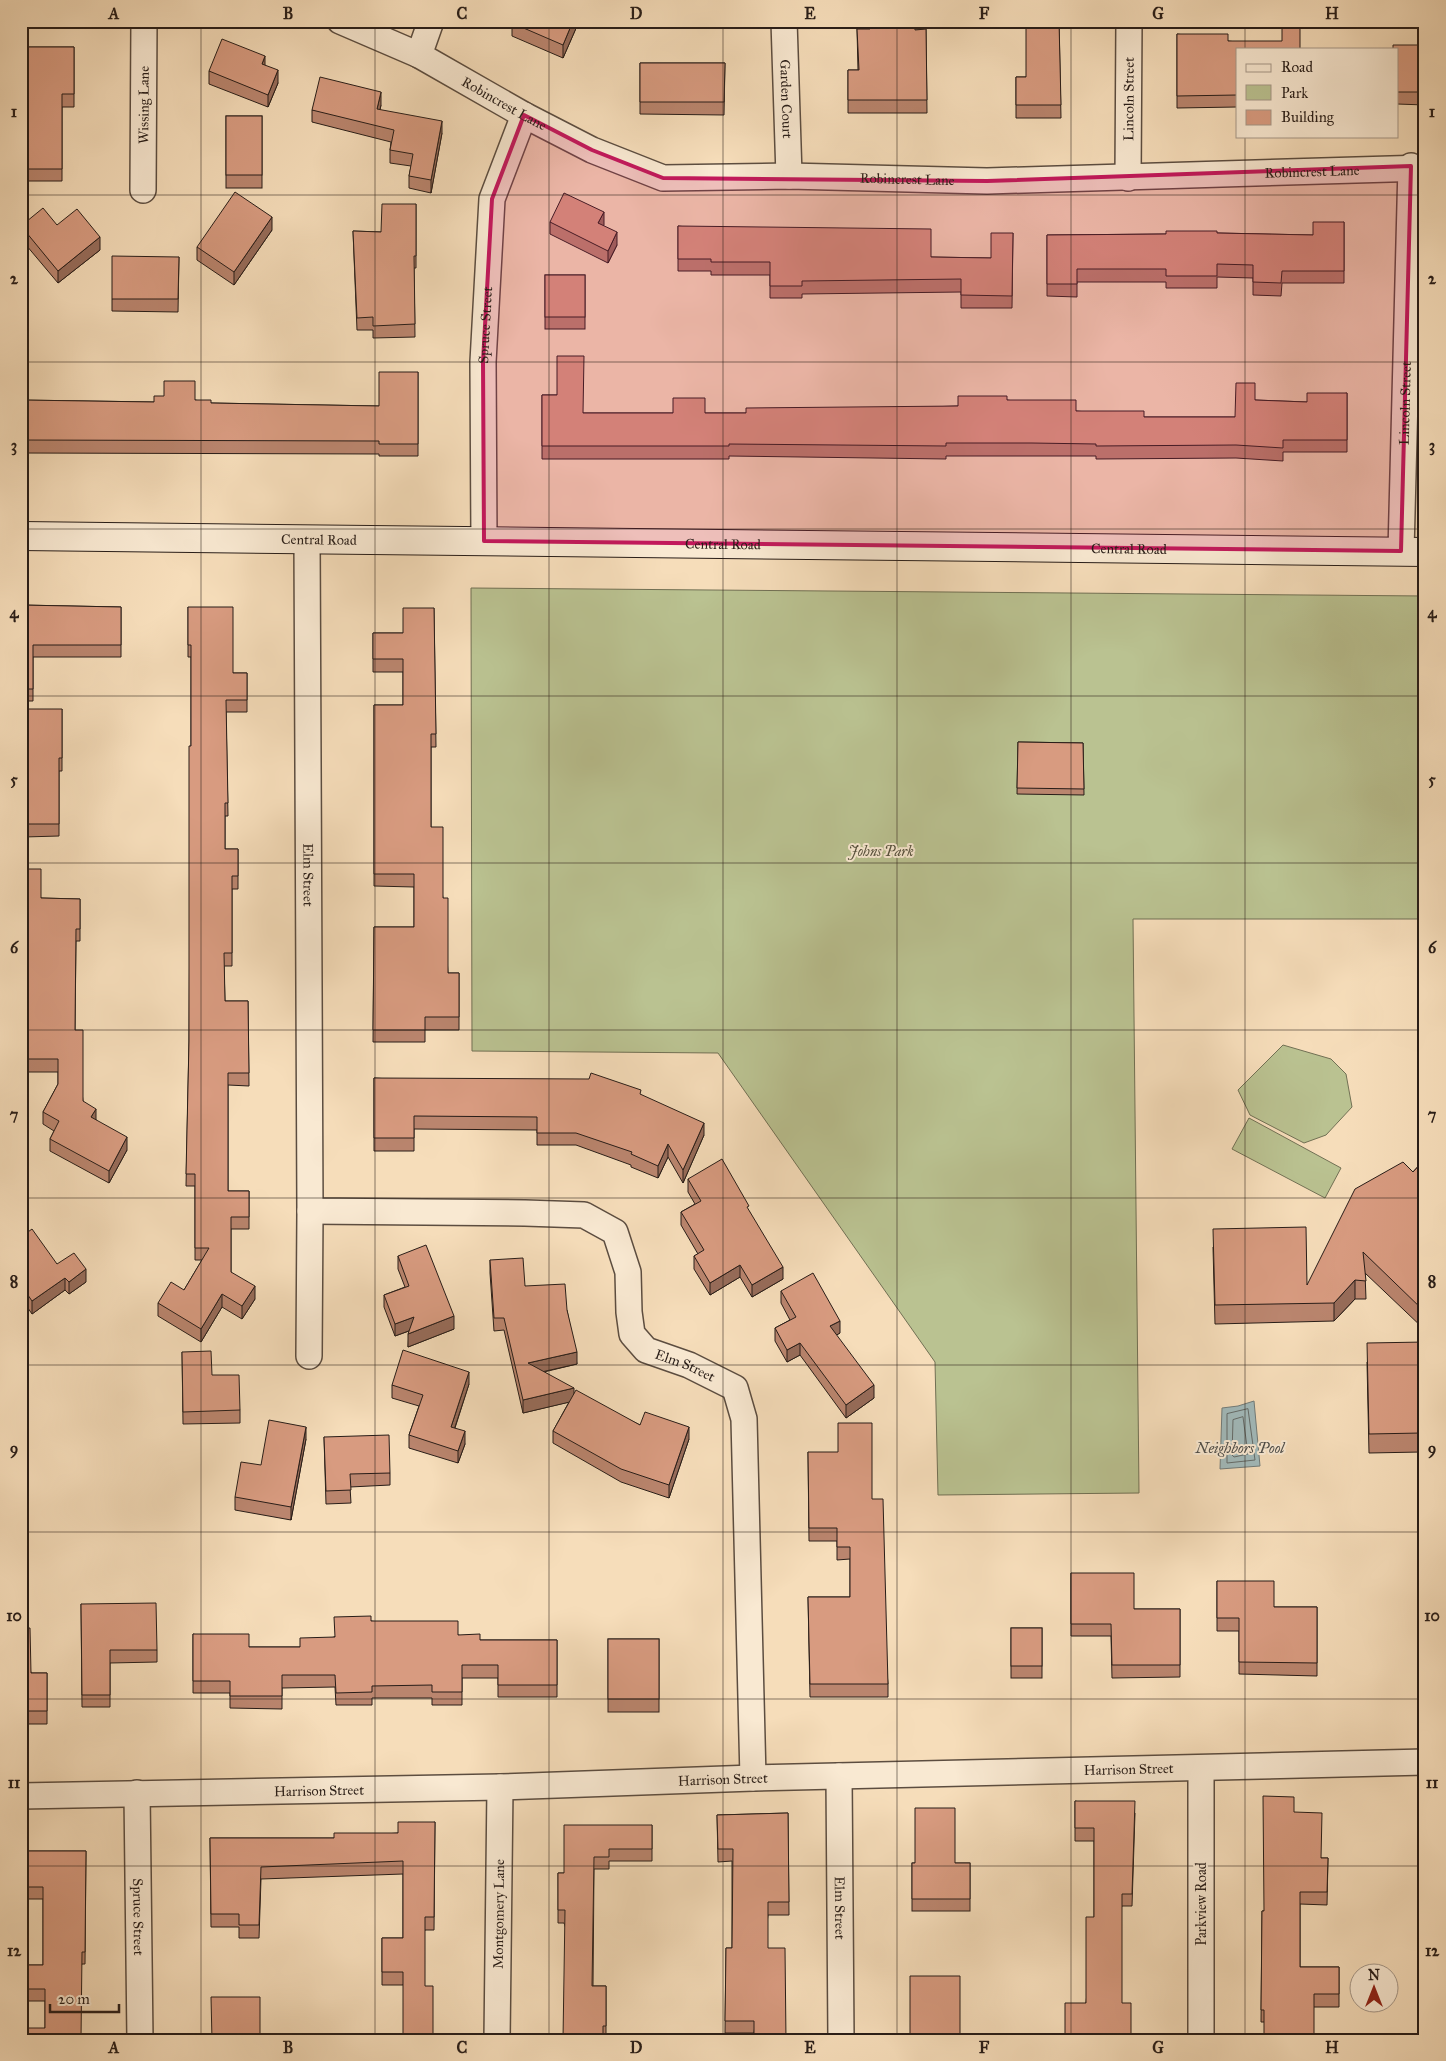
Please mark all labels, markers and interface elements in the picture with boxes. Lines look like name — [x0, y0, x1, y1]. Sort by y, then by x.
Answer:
text: A — [108, 4, 120, 23]
text: B — [283, 4, 293, 23]
text: C — [457, 4, 468, 23]
text: D — [630, 4, 643, 23]
text: E — [804, 4, 816, 23]
text: F — [979, 4, 990, 23]
text: G — [1152, 4, 1164, 23]
text: H — [1325, 4, 1339, 23]
legend — [1236, 48, 1398, 138]
street label: Lincoln Street — [1120, 57, 1138, 141]
text: Road — [1281, 58, 1313, 76]
street label: Garden Court — [776, 59, 796, 139]
street label: Wissing Lane — [135, 66, 153, 144]
street label: Robincrest Lane — [458, 73, 550, 134]
text: Park — [1281, 84, 1308, 102]
text: 1 — [11, 102, 18, 121]
text: 1 — [1429, 102, 1436, 121]
text: Building — [1281, 108, 1335, 126]
street label: Robincrest Lane — [1264, 162, 1360, 182]
street label: Robincrest Lane — [860, 170, 955, 189]
text: 2 — [10, 269, 19, 288]
text: 2 — [1428, 269, 1437, 288]
street label: Spruce Street — [475, 286, 496, 364]
street label: Lincoln Street — [1396, 361, 1415, 445]
text: 3 — [11, 436, 17, 456]
text: 3 — [1429, 436, 1435, 456]
street label: Central Road — [281, 531, 357, 549]
street label: Central Road — [685, 536, 761, 553]
street label: Central Road — [1091, 540, 1167, 558]
text: 4 — [10, 603, 20, 623]
text: 4 — [1428, 603, 1438, 623]
text: 5 — [10, 770, 18, 789]
text: 5 — [1428, 770, 1436, 789]
street label: Elm Street — [299, 843, 317, 907]
park label: Johns Park — [848, 843, 914, 860]
text: 6 — [10, 938, 19, 957]
text: 6 — [1428, 938, 1437, 957]
text: 7 — [10, 1105, 19, 1124]
text: 7 — [1428, 1105, 1437, 1124]
text: 8 — [10, 1272, 18, 1291]
text: 8 — [1428, 1272, 1436, 1291]
street label: Elm Street — [653, 1346, 718, 1386]
text: 9 — [10, 1439, 18, 1459]
water label: Neighbors Pool — [1195, 1439, 1286, 1457]
text: 9 — [1428, 1439, 1436, 1459]
text: 10 — [6, 1606, 22, 1625]
text: 10 — [1424, 1606, 1440, 1625]
street label: Harrison Street — [1083, 1760, 1174, 1779]
street label: Harrison Street — [677, 1770, 768, 1790]
text: 11 — [8, 1773, 21, 1792]
text: 11 — [1426, 1773, 1439, 1792]
street label: Harrison Street — [274, 1782, 364, 1800]
street label: Montgomery Lane — [490, 1859, 508, 1969]
street label: Parkview Road — [1193, 1862, 1210, 1946]
street label: Elm Street — [831, 1876, 848, 1940]
street label: Spruce Street — [129, 1878, 147, 1956]
text: 12 — [7, 1941, 22, 1960]
text: 12 — [1425, 1941, 1440, 1960]
north arrow — [1348, 1964, 1398, 2014]
text: N — [1368, 1967, 1380, 1984]
scale bar — [50, 1981, 119, 2013]
text: 20 m — [58, 1990, 90, 2008]
text: A — [108, 2038, 120, 2057]
text: B — [283, 2038, 293, 2057]
text: C — [457, 2038, 468, 2057]
text: D — [630, 2038, 643, 2057]
text: E — [804, 2038, 816, 2057]
text: F — [979, 2038, 990, 2057]
text: G — [1152, 2038, 1164, 2057]
text: H — [1325, 2038, 1339, 2057]

